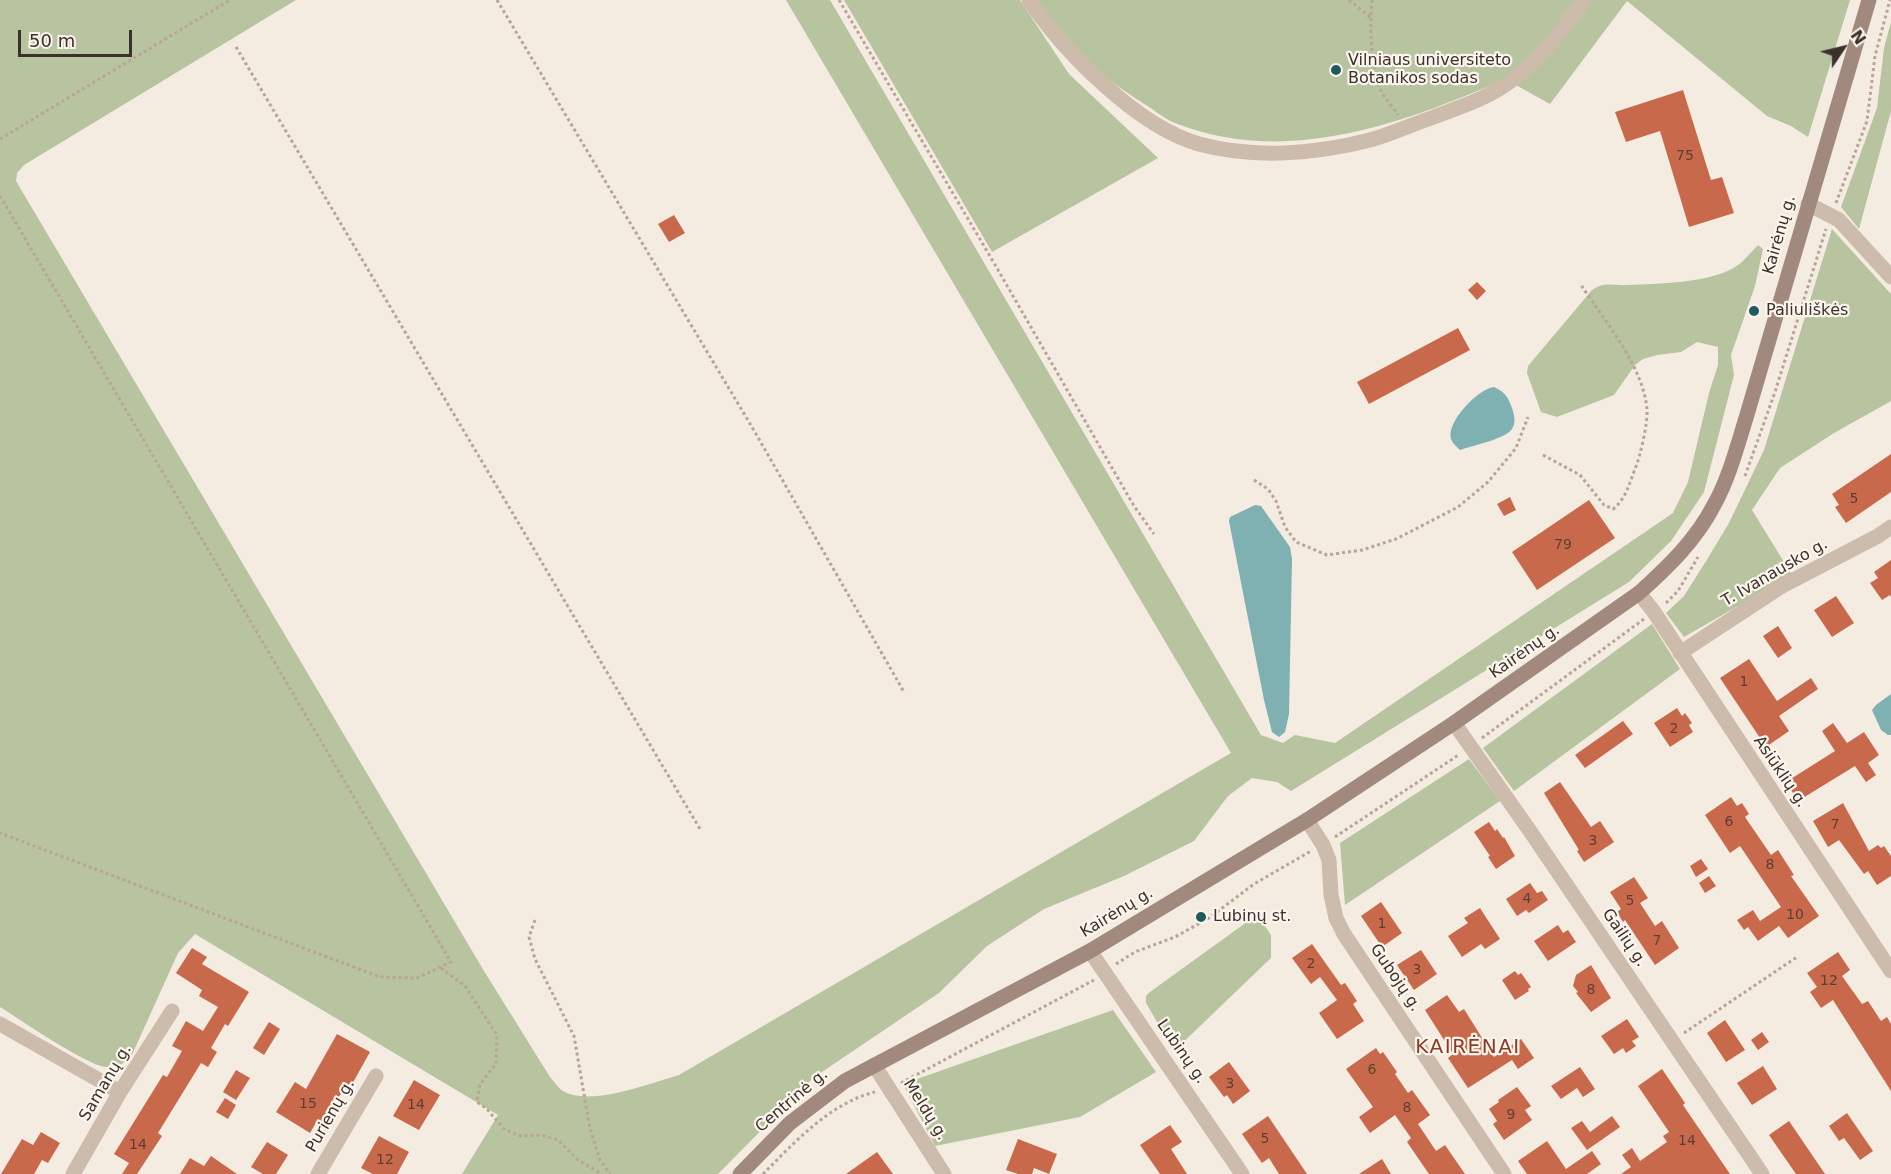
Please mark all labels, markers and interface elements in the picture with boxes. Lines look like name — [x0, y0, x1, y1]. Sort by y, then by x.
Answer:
scale bar — [21, 18, 135, 56]
north arrow — [1813, 18, 1873, 78]
text: N — [1847, 26, 1870, 48]
text: 50 m — [29, 30, 75, 51]
place label: Vilniaus universiteto Botanikos sodas — [1348, 51, 1511, 89]
marker: Vilniaus universiteto Botanikos sodas — [1329, 63, 1343, 77]
house number: 75 — [1676, 148, 1694, 164]
street label: Kairėnų g. — [1760, 193, 1800, 277]
place label: Paliuliškės — [1766, 301, 1848, 321]
marker: Paliuliškės — [1747, 304, 1761, 318]
house number: 5 — [1850, 491, 1858, 507]
street label: T. Ivanausko g. — [1719, 535, 1831, 611]
house number: 79 — [1554, 537, 1572, 553]
street label: Kairėnų g. — [1486, 621, 1564, 683]
house number: 1 — [1740, 674, 1748, 690]
house number: 2 — [1670, 721, 1678, 737]
street label: Asiūklių g. — [1749, 732, 1811, 812]
house number: 6 — [1725, 814, 1733, 830]
house number: 7 — [1831, 817, 1839, 833]
house number: 3 — [1589, 833, 1597, 849]
house number: 8 — [1766, 857, 1774, 873]
street label: Kairėnų g. — [1077, 884, 1157, 942]
house number: 4 — [1523, 891, 1531, 907]
house number: 5 — [1626, 893, 1634, 909]
street label: Gailių g. — [1598, 905, 1650, 971]
place label: Lubinų st. — [1213, 907, 1291, 927]
house number: 10 — [1786, 907, 1804, 923]
marker: Lubinų st. — [1194, 910, 1208, 924]
house number: 1 — [1378, 916, 1386, 932]
house number: 7 — [1653, 933, 1661, 949]
street label: Gubojų g. — [1365, 941, 1425, 1015]
house number: 2 — [1307, 956, 1315, 972]
house number: 3 — [1413, 962, 1421, 978]
house number: 12 — [1820, 973, 1838, 989]
house number: 8 — [1587, 982, 1595, 998]
street label: Lubinų g. — [1152, 1016, 1210, 1088]
district label: KAIRĖNAI — [1415, 1036, 1521, 1060]
street label: Samanų g. — [76, 1041, 136, 1125]
house number: 6 — [1368, 1062, 1376, 1078]
street label: Centrinė g. — [752, 1065, 832, 1137]
street label: Purienų g. — [302, 1076, 360, 1156]
street label: Meldų g. — [899, 1076, 951, 1144]
house number: 3 — [1226, 1076, 1234, 1092]
house number: 15 — [299, 1096, 317, 1112]
house number: 14 — [407, 1097, 425, 1113]
house number: 8 — [1403, 1100, 1411, 1116]
house number: 9 — [1507, 1107, 1515, 1123]
house number: 5 — [1261, 1131, 1269, 1147]
house number: 14 — [1678, 1133, 1696, 1149]
house number: 14 — [129, 1137, 147, 1153]
house number: 12 — [376, 1152, 394, 1168]

